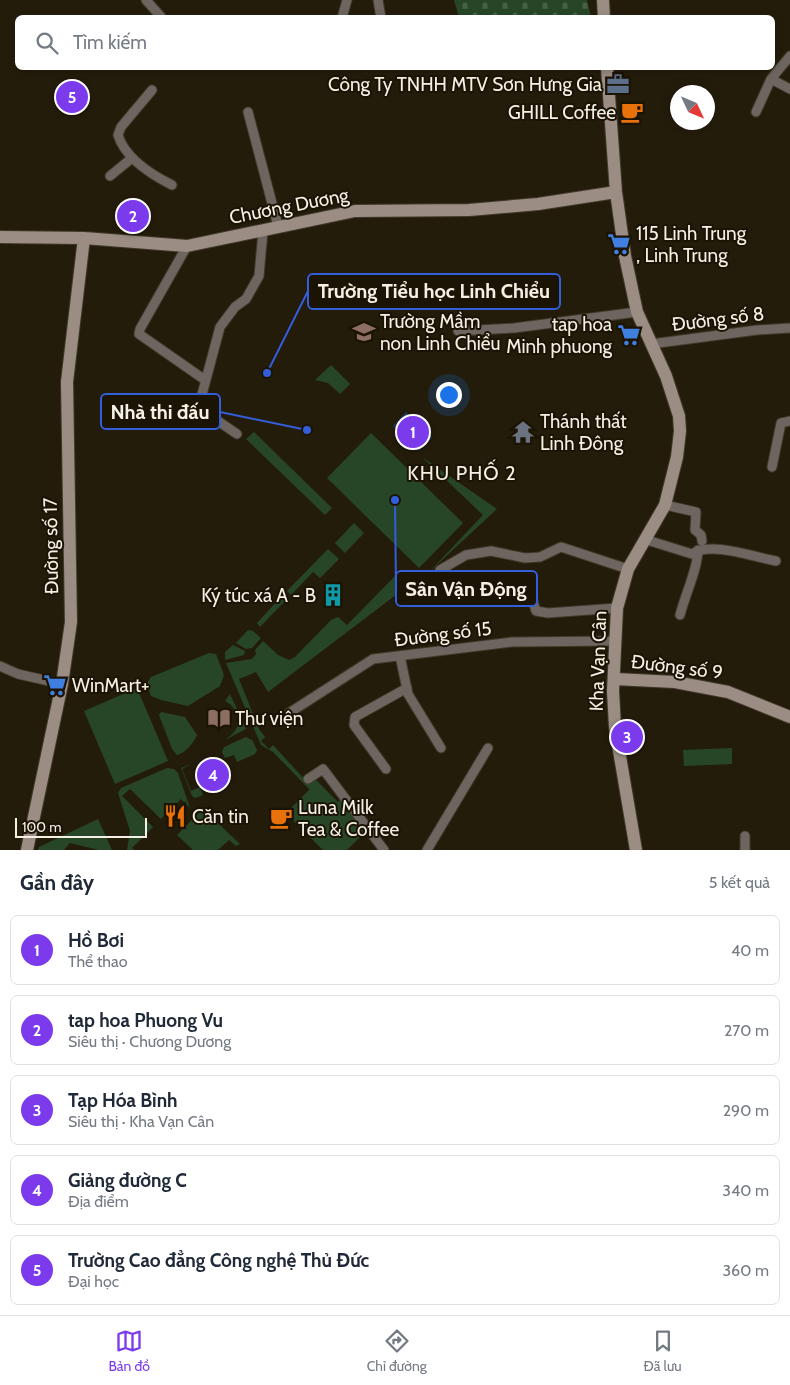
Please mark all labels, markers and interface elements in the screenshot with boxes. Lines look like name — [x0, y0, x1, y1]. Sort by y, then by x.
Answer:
search box — [15, 15, 775, 70]
icon: search — [33, 29, 61, 57]
text: Tìm kiếm — [73, 31, 147, 54]
office icon: Công Ty TNHH MTV Sơn Hưng Gia — [605, 71, 631, 97]
place label: Công Ty TNHH MTV Sơn Hưng Gia — [328, 73, 602, 96]
pin: 5 — [56, 78, 88, 116]
north arrow — [670, 85, 715, 130]
cafe icon: GHILL Coffee — [619, 99, 645, 125]
place label: GHILL Coffee — [508, 101, 616, 124]
street label: Chương Dương — [227, 183, 351, 229]
pin: 2 — [117, 197, 149, 235]
place label: 115 Linh Trung , Linh Trung — [636, 222, 747, 267]
supermarket icon: 115 Linh Trung , Linh Trung — [606, 231, 632, 257]
callout: Trường Tiểu học Linh Chiểu — [308, 274, 560, 309]
text: Trường Tiểu học Linh Chiểu — [318, 279, 550, 303]
street label: Đường số 8 — [671, 302, 765, 336]
place label: Trường Mầm non Linh Chiểu — [380, 310, 500, 355]
place label: tap hoa Minh phuong — [506, 313, 613, 358]
school or university icon: Trường Mầm non Linh Chiểu — [351, 319, 377, 345]
supermarket icon: tap hoa Minh phuong — [616, 322, 642, 348]
your location — [436, 382, 462, 408]
callout: Nhà thi đấu — [101, 394, 220, 429]
text: Nhà thi đấu — [110, 400, 210, 424]
place label: Thánh thất Linh Đông — [540, 410, 627, 455]
pin: 1 — [397, 413, 429, 451]
temple icon: Thánh thất Linh Đông — [510, 419, 536, 445]
district label: KHU PHỐ 2 — [407, 459, 517, 485]
street label: Đường số 17 — [39, 497, 63, 595]
callout: Sân Vận Động — [396, 571, 537, 606]
text: Sân Vận Động — [405, 577, 527, 601]
building icon: Ký túc xá A - B — [320, 582, 346, 608]
place label: Ký túc xá A - B — [201, 584, 316, 607]
street label: Kha Vạn Cân — [585, 610, 611, 712]
street label: Đường số 15 — [393, 617, 493, 651]
street label: Đường số 9 — [630, 650, 724, 684]
supermarket icon: WinMart+ — [42, 672, 68, 698]
place label: WinMart+ — [72, 674, 149, 697]
library icon: Thư viện — [206, 705, 232, 731]
place label: Thư viện — [235, 707, 303, 730]
pin: 3 — [611, 718, 643, 756]
pin: 4 — [197, 756, 229, 794]
place label: Luna Milk Tea & Coffee — [298, 796, 400, 841]
restaurant icon: Căn tin — [162, 803, 188, 829]
place label: Căn tin — [192, 805, 249, 828]
cafe icon: Luna Milk Tea & Coffee — [268, 805, 294, 831]
scale bar — [15, 815, 148, 838]
text: 100 m — [22, 818, 62, 836]
text: Gần đây — [20, 870, 94, 895]
text: 5 kết quả — [709, 873, 770, 892]
text: Hồ Bơi — [68, 929, 124, 952]
text: 1 — [34, 941, 40, 960]
text: 40 m — [731, 941, 769, 960]
text: Thể thao — [68, 952, 127, 971]
text: tap hoa Phuong Vu — [68, 1009, 223, 1032]
text: 2 — [33, 1021, 41, 1040]
text: 270 m — [724, 1021, 769, 1040]
text: Siêu thị · Chương Dương — [68, 1032, 231, 1051]
text: Tạp Hóa Bình — [68, 1089, 178, 1112]
text: 3 — [33, 1101, 41, 1120]
text: 290 m — [723, 1101, 769, 1120]
text: Siêu thị · Kha Vạn Cân — [68, 1112, 214, 1131]
text: Giảng đường C — [68, 1169, 187, 1192]
text: 4 — [32, 1181, 42, 1200]
text: 340 m — [722, 1181, 769, 1200]
text: Địa điểm — [68, 1192, 129, 1211]
text: Trường Cao đẳng Công nghệ Thủ Đức — [68, 1249, 369, 1272]
text: 5 — [33, 1261, 41, 1280]
text: 360 m — [722, 1261, 769, 1280]
text: Đại học — [68, 1272, 119, 1291]
tab: Bản đồ — [108, 1327, 150, 1375]
tab: Chỉ đường — [367, 1327, 427, 1375]
tab: Đã lưu — [644, 1327, 682, 1375]

